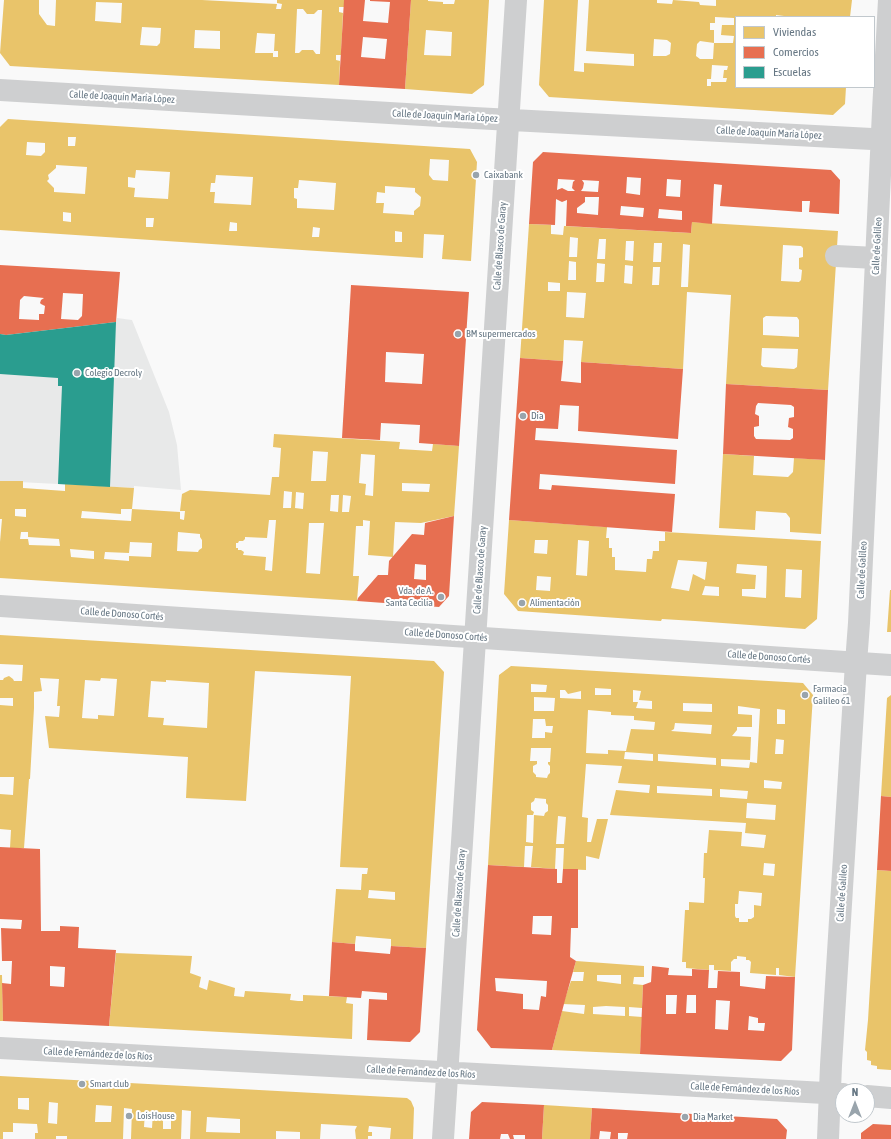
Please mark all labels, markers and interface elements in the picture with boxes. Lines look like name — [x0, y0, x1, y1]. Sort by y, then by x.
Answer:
legend — [735, 16, 875, 88]
text: Viviendas — [773, 25, 816, 39]
text: Comercios — [773, 45, 819, 59]
text: Escuelas — [773, 65, 811, 79]
street label: Calle de Joaquín María López — [69, 88, 175, 106]
street label: Calle de Joaquín María López — [392, 107, 498, 125]
street label: Calle de Joaquín María López — [716, 124, 822, 142]
place label: Caixabank — [484, 169, 523, 181]
marker: Caixabank — [471, 170, 481, 180]
street label: Calle de Blasco de Garay — [491, 202, 509, 290]
street label: Calle de Galileo — [870, 217, 884, 275]
place label: BM supermercados — [466, 328, 535, 340]
marker: BM supermercados — [453, 329, 463, 339]
place label: Colegio Decroly — [85, 367, 142, 379]
marker: Colegio Decroly — [72, 368, 82, 378]
place label: Dia — [531, 410, 544, 422]
marker: Dia — [518, 411, 528, 421]
street label: Calle de Blasco de Garay — [471, 526, 489, 614]
street label: Calle de Galileo — [855, 541, 869, 599]
place label: Vda. de A. Santa Cecilia — [386, 585, 433, 608]
marker: Vda. de A. Santa Cecilia — [436, 592, 446, 602]
place label: Alimentación — [530, 597, 580, 609]
marker: Alimentación — [517, 598, 527, 608]
street label: Calle de Donoso Cortés — [80, 605, 164, 623]
street label: Calle de Donoso Cortés — [404, 626, 488, 644]
street label: Calle de Donoso Cortés — [727, 648, 811, 666]
place label: Farmacia Galileo 61 — [813, 683, 850, 706]
marker: Farmacia Galileo 61 — [800, 690, 810, 700]
street label: Calle de Blasco de Garay — [450, 849, 468, 937]
street label: Calle de Galileo — [834, 864, 850, 922]
street label: Calle de Fernández de los Ríos — [43, 1045, 153, 1063]
street label: Calle de Fernández de los Ríos — [366, 1063, 476, 1081]
place label: Smart club — [90, 1078, 129, 1090]
marker: Smart club — [77, 1079, 87, 1089]
street label: Calle de Fernández de los Ríos — [690, 1080, 800, 1098]
north arrow — [835, 1083, 875, 1123]
text: N — [852, 1086, 858, 1098]
place label: LoisHouse — [137, 1110, 175, 1122]
marker: LoisHouse — [124, 1111, 134, 1121]
place label: Dia Market — [693, 1111, 733, 1123]
marker: Dia Market — [680, 1112, 690, 1122]

